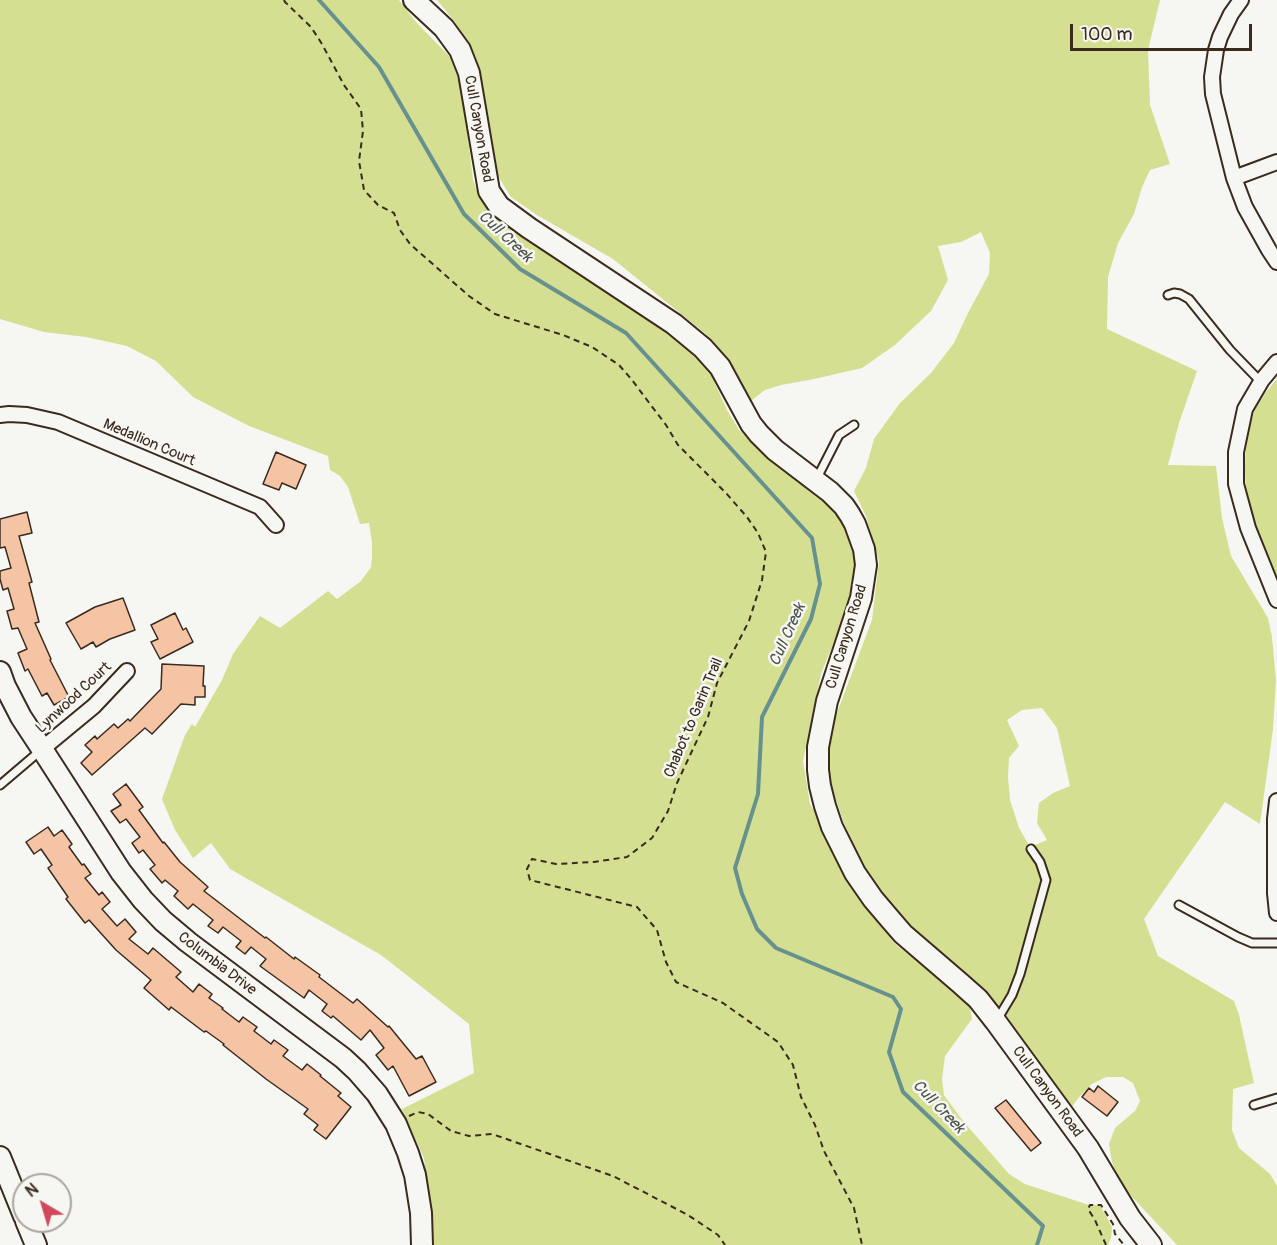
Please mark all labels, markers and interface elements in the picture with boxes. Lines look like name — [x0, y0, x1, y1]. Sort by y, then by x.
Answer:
scale bar — [1073, 12, 1254, 50]
text: 100 m — [1081, 23, 1133, 46]
street label: Cull Canyon Road — [460, 74, 496, 184]
water label: Cull Creek — [474, 207, 536, 267]
street label: Medallion Court — [100, 416, 198, 470]
street label: Cull Canyon Road — [823, 583, 871, 691]
water label: Cull Creek — [766, 601, 810, 669]
street label: Chabot to Garin Trail — [661, 655, 727, 781]
street label: Lynwood Court — [33, 659, 115, 737]
street label: Columbia Drive — [174, 929, 260, 999]
street label: Cull Canyon Road — [1008, 1043, 1086, 1141]
water label: Cull Creek — [908, 1076, 968, 1138]
north arrow — [12, 1173, 72, 1233]
text: N — [22, 1179, 43, 1202]

